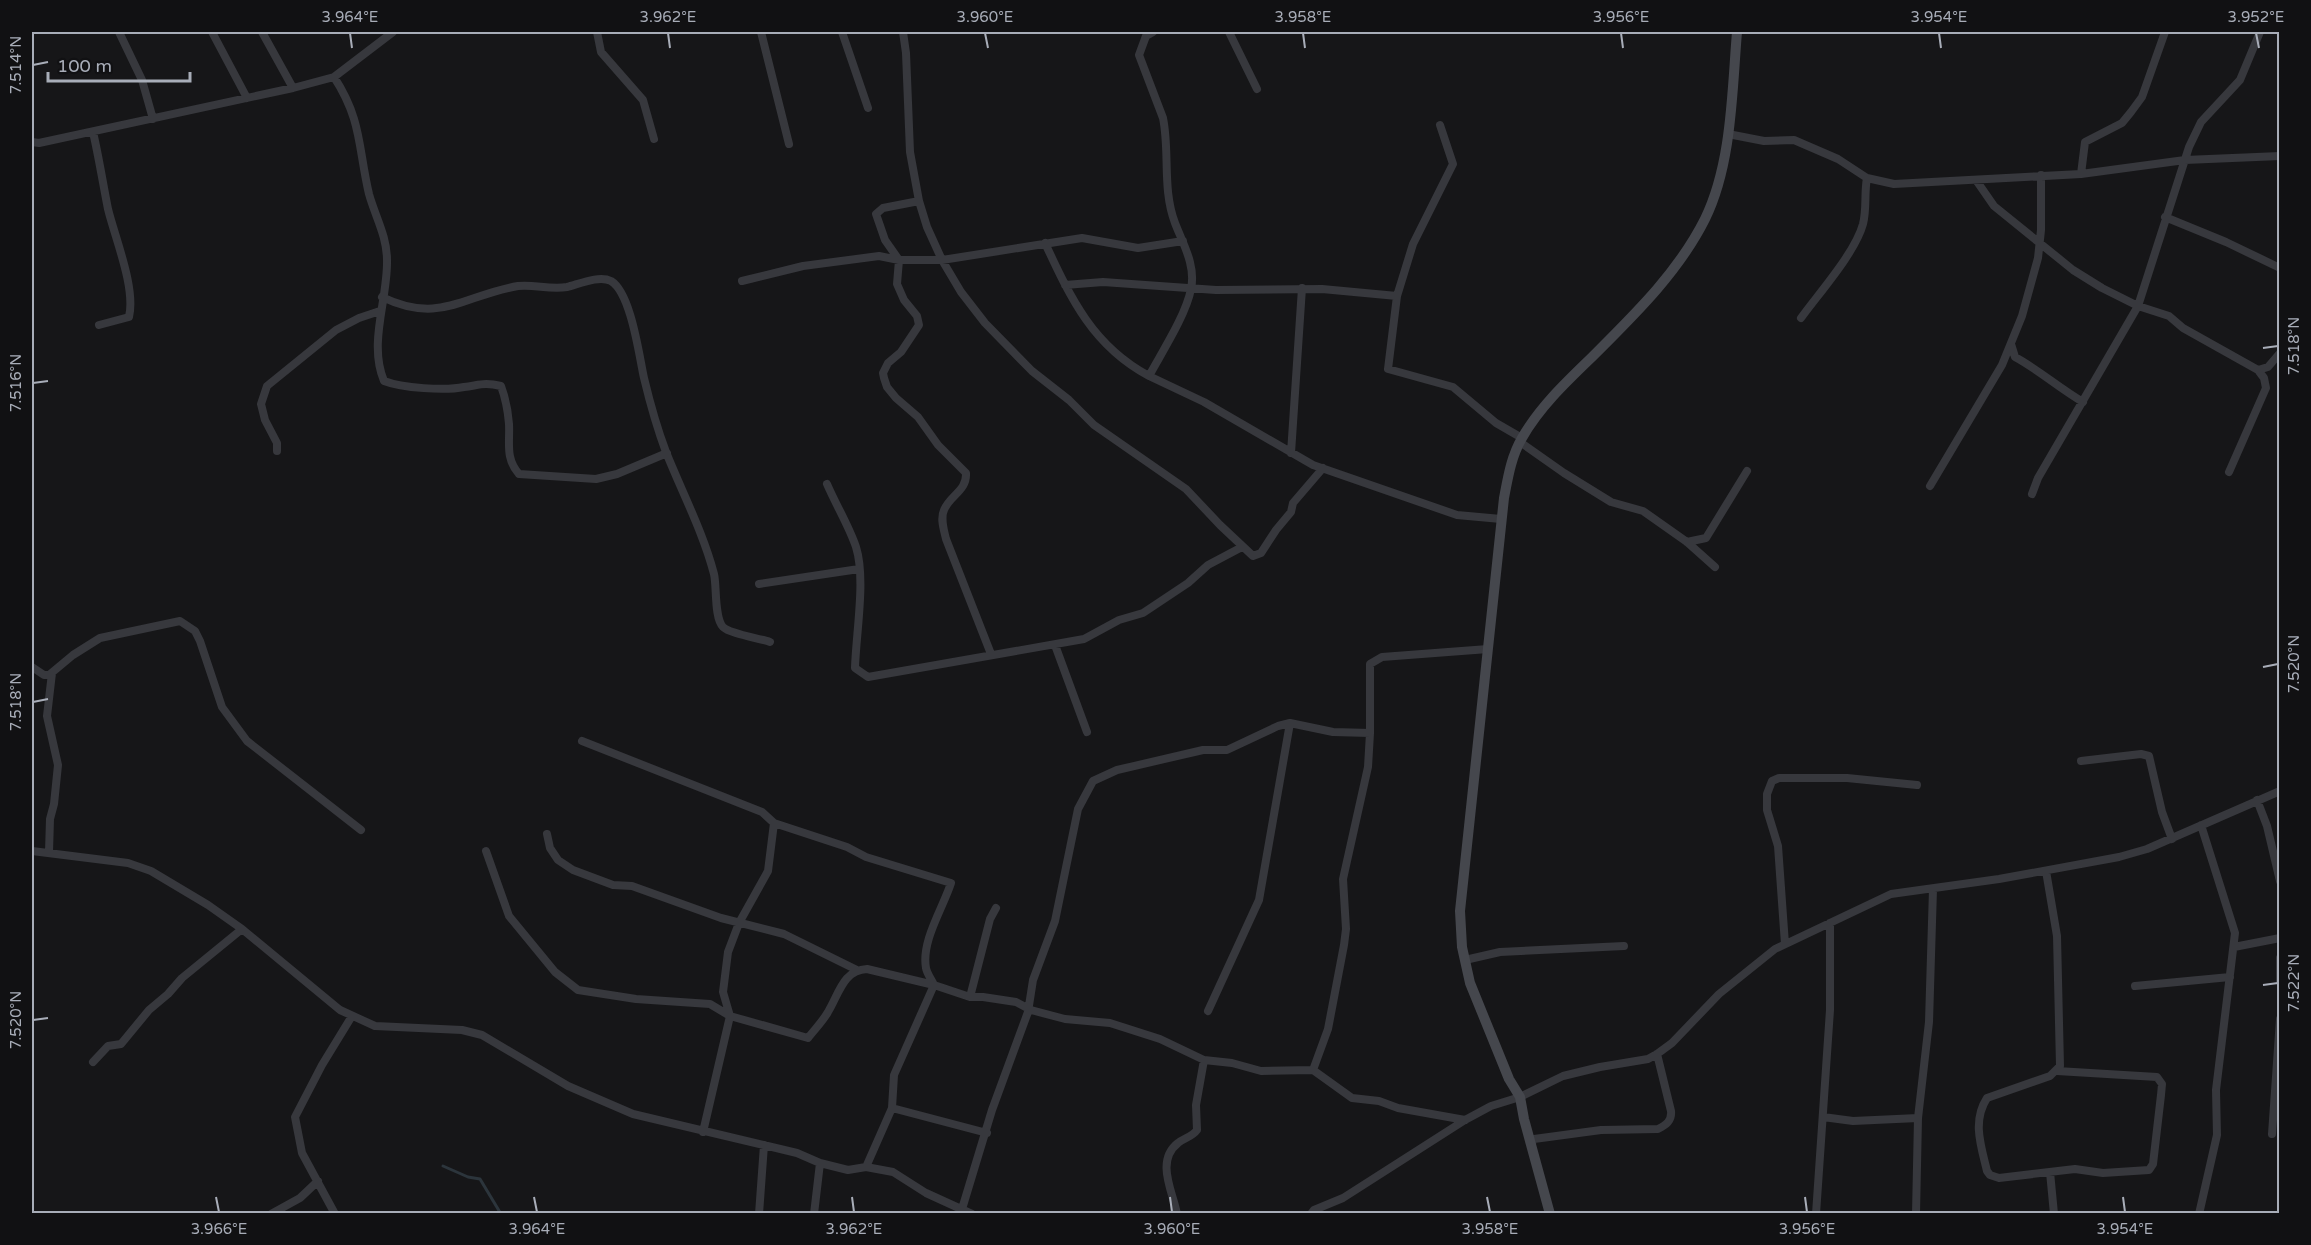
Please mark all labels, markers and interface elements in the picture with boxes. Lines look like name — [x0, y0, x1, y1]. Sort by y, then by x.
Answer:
text: 3.964°E — [322, 8, 378, 26]
text: 3.962°E — [640, 8, 696, 26]
text: 3.960°E — [957, 8, 1013, 26]
text: 3.958°E — [1275, 8, 1331, 26]
text: 3.956°E — [1593, 8, 1649, 26]
text: 3.954°E — [1911, 8, 1967, 26]
text: 3.952°E — [2228, 8, 2284, 26]
text: 7.514°N — [7, 36, 25, 94]
scale bar — [48, 45, 190, 83]
text: 100 m — [57, 55, 112, 77]
text: 7.518°N — [2285, 317, 2303, 375]
text: 7.516°N — [7, 354, 25, 412]
text: 7.520°N — [2285, 635, 2303, 693]
text: 7.518°N — [7, 673, 25, 731]
text: 7.522°N — [2285, 954, 2303, 1012]
text: 7.520°N — [7, 991, 25, 1049]
text: 3.966°E — [191, 1220, 247, 1238]
text: 3.964°E — [509, 1220, 565, 1238]
text: 3.962°E — [826, 1220, 882, 1238]
text: 3.960°E — [1144, 1220, 1200, 1238]
text: 3.958°E — [1462, 1220, 1518, 1238]
text: 3.956°E — [1779, 1220, 1835, 1238]
text: 3.954°E — [2097, 1220, 2153, 1238]

